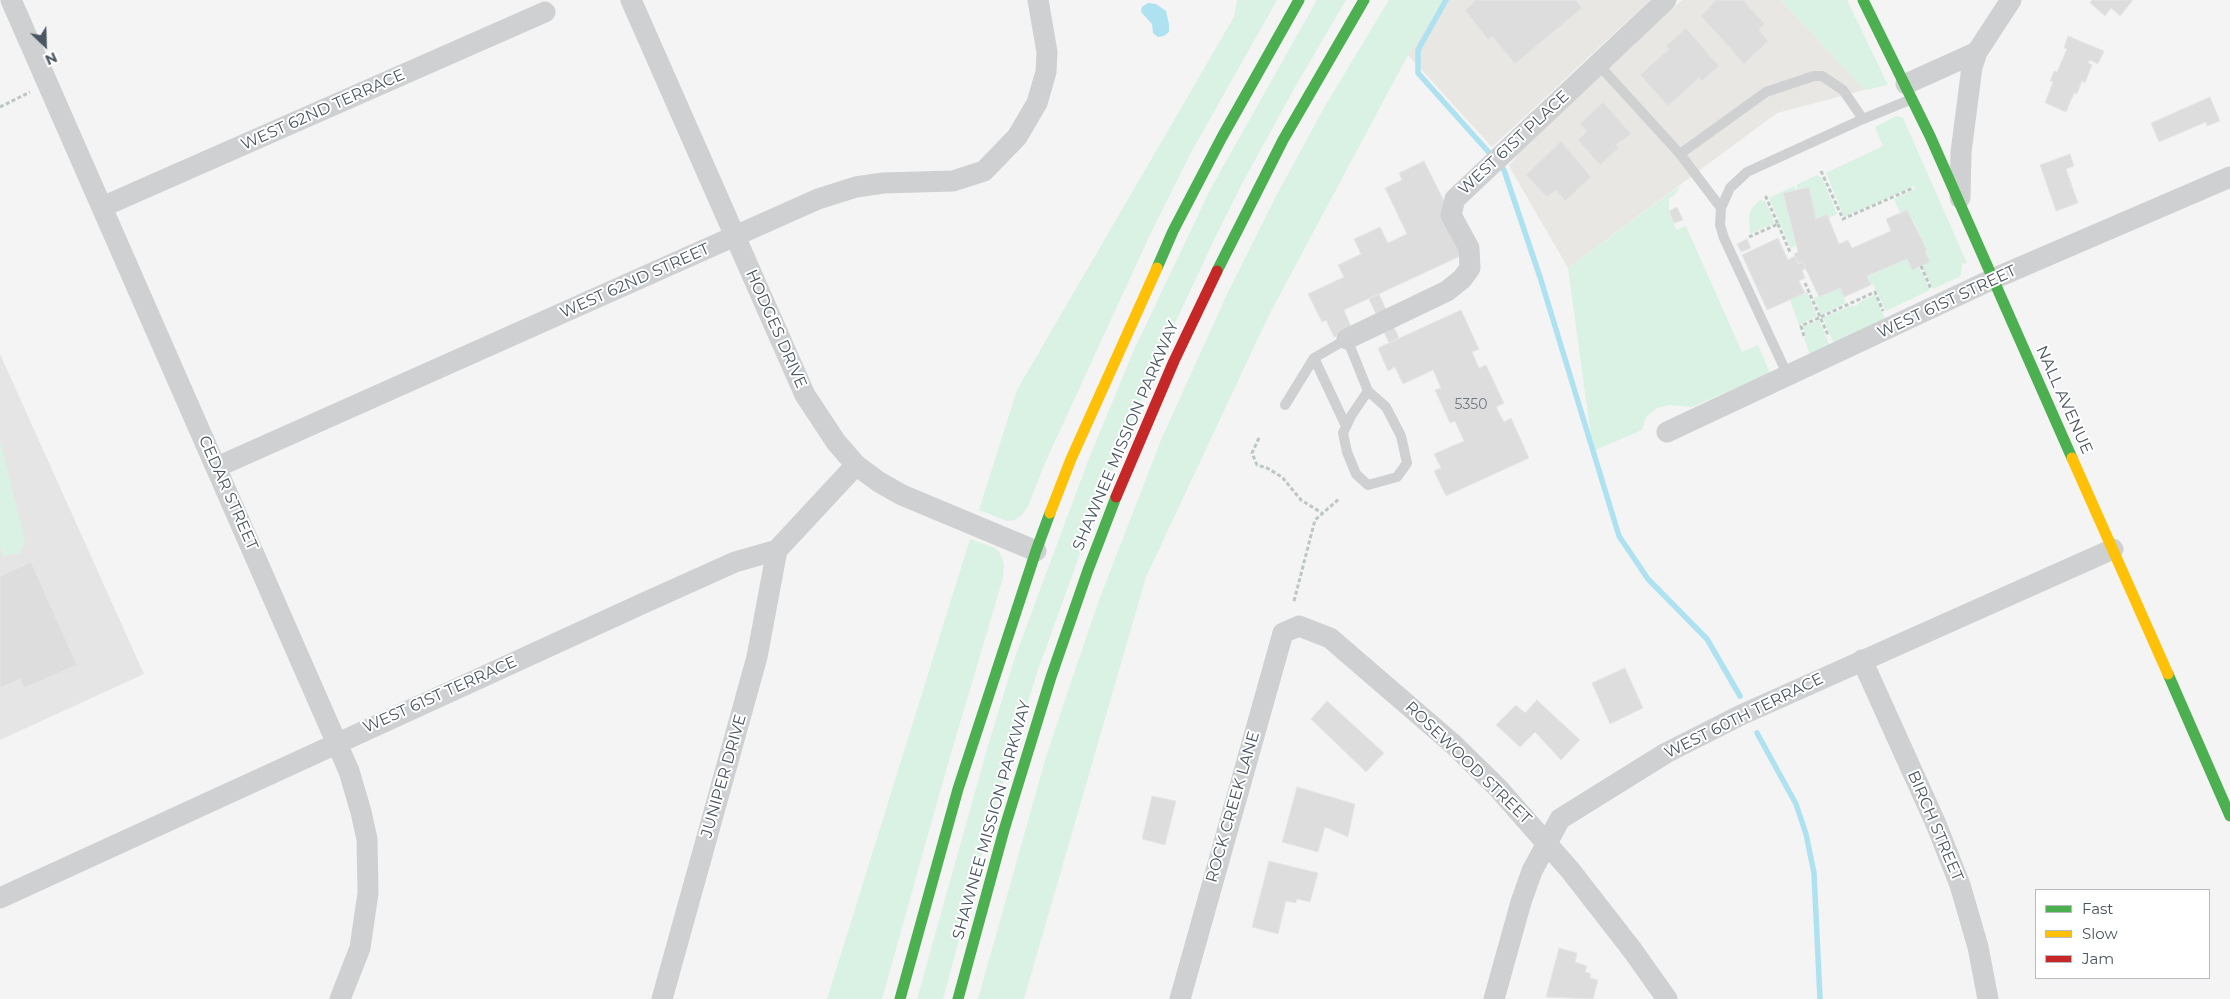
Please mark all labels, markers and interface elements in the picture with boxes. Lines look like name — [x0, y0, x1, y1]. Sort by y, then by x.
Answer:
north arrow — [20, 20, 70, 70]
text: N — [42, 48, 60, 69]
street label: WEST 62ND TERRACE — [238, 65, 408, 155]
street label: WEST 61ST PLACE — [1455, 87, 1573, 199]
street label: WEST 62ND STREET — [557, 239, 713, 323]
street label: WEST 61ST STREET — [1875, 261, 2019, 343]
street label: HODGES DRIVE — [741, 267, 811, 391]
street label: SHAWNEE MISSION PARKWAY — [1069, 318, 1183, 554]
street label: NALL AVENUE — [2032, 343, 2096, 457]
house number: 5350 — [1455, 397, 1487, 413]
street label: CEDAR STREET — [194, 433, 262, 553]
street label: WEST 61ST TERRACE — [360, 652, 520, 738]
street label: WEST 60TH TERRACE — [1662, 669, 1826, 763]
street label: SHAWNEE MISSION PARKWAY — [949, 698, 1035, 942]
street label: ROSEWOOD STREET — [1401, 698, 1535, 828]
street label: JUNIPER DRIVE — [697, 712, 751, 840]
street label: ROCK CREEK LANE — [1202, 729, 1264, 885]
street label: BIRCH STREET — [1903, 768, 1967, 884]
legend — [2035, 889, 2210, 979]
text: Fast — [2082, 899, 2113, 918]
text: Slow — [2082, 924, 2118, 943]
text: Jam — [2082, 949, 2114, 968]

